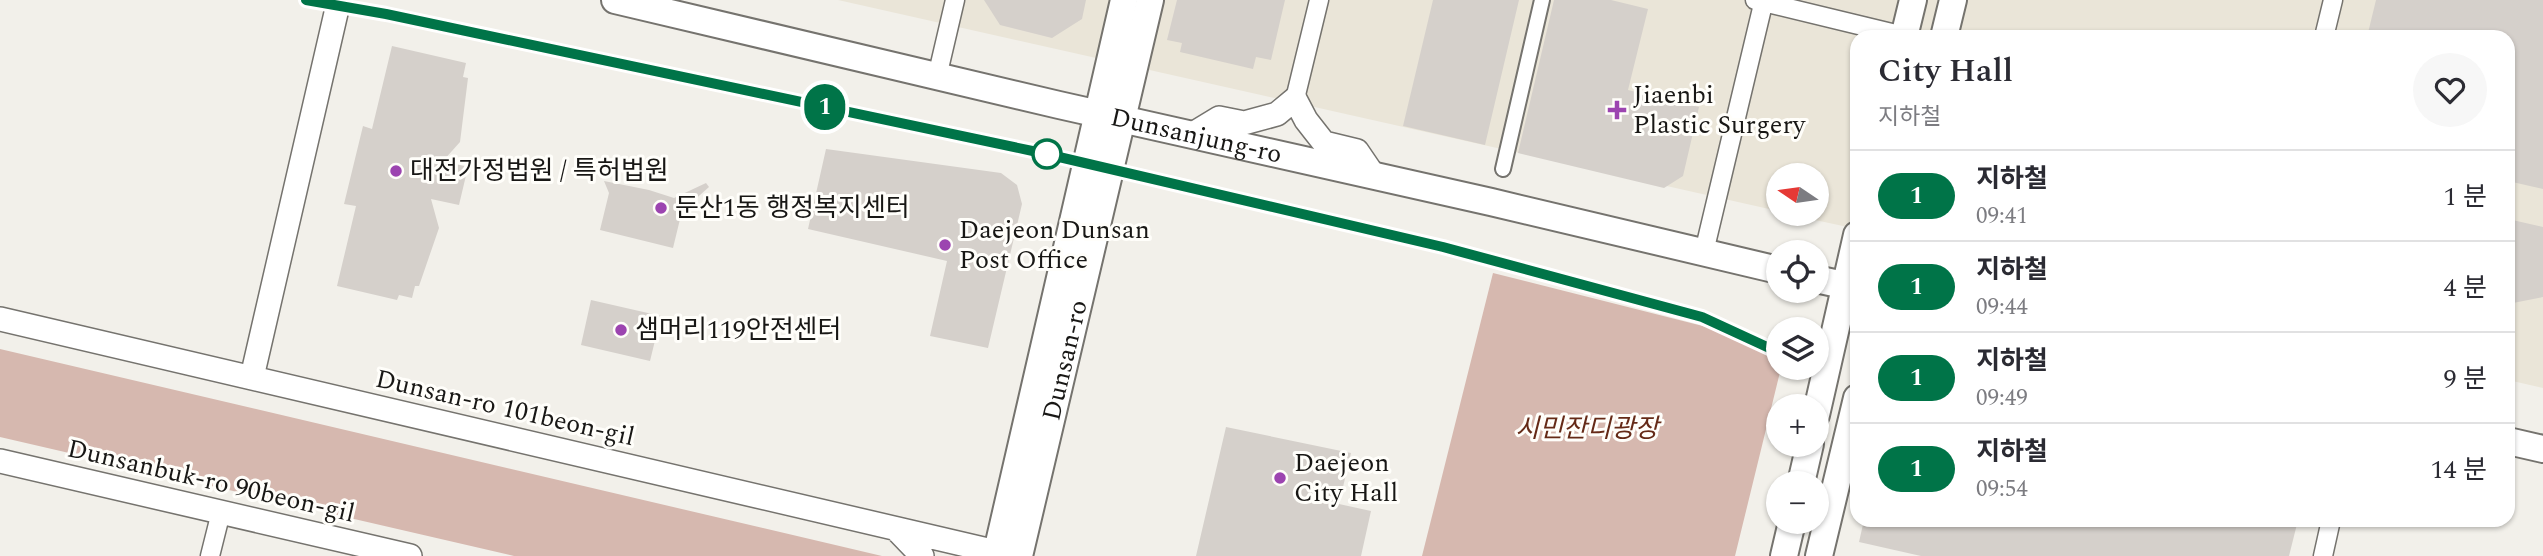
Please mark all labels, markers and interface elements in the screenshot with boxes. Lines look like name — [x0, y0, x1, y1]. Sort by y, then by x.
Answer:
text: City Hall — [1878, 46, 2013, 96]
button: heart — [2413, 53, 2487, 127]
place label: Jiaenbi Plastic Surgery — [1633, 75, 1807, 145]
line badge: 1 — [802, 84, 848, 130]
text: 1 — [818, 89, 832, 125]
street label: Dunsanjung-ro — [1107, 97, 1286, 174]
marker: Jiaenbi Plastic Surgery — [1607, 100, 1627, 120]
text: 지하철 — [1878, 100, 1941, 135]
unlabelled marker — [1032, 139, 1062, 169]
place label: 대전가정법원 / 특허법원 — [410, 151, 669, 191]
text: 지하철 — [1976, 159, 2048, 199]
marker: 대전가정법원 / 특허법원 — [388, 163, 404, 179]
north arrow — [1766, 163, 1829, 226]
map controls — [1766, 163, 1829, 534]
text: 1 분 — [2444, 177, 2487, 217]
text: 1 — [1910, 178, 1923, 214]
place label: 둔산1동 행정복지센터 — [675, 188, 910, 228]
text: 09:41 — [1976, 199, 2028, 234]
marker: 둔산1동 행정복지센터 — [653, 200, 669, 216]
place label: Daejeon Dunsan Post Office — [959, 210, 1150, 280]
marker: Daejeon Dunsan Post Office — [937, 237, 953, 253]
button: locate — [1766, 240, 1829, 303]
text: 지하철 — [1976, 250, 2048, 290]
text: 4 분 — [2444, 268, 2487, 308]
text: 1 — [1910, 269, 1923, 305]
text: 09:44 — [1976, 290, 2028, 325]
street label: Dunsan-ro — [1032, 296, 1099, 425]
place label: 샘머리119안전센터 — [635, 310, 841, 350]
button: layers — [1766, 317, 1829, 380]
marker: 샘머리119안전센터 — [613, 322, 629, 338]
text: 지하철 — [1976, 341, 2048, 381]
street label: Dunsan-ro 101beon-gil — [372, 359, 638, 457]
text: 9 분 — [2444, 359, 2487, 399]
text: 1 — [1910, 360, 1923, 396]
text: 09:49 — [1976, 381, 2028, 416]
button: + — [1766, 394, 1829, 457]
park label: 시민잔디광장 — [1515, 409, 1662, 449]
street label: Dunsanbuk-ro 90beon-gil — [63, 428, 359, 534]
text: 지하철 — [1976, 432, 2048, 472]
place label: Daejeon City Hall — [1294, 443, 1398, 513]
text: 14 분 — [2431, 450, 2487, 490]
text: 1 — [1910, 451, 1923, 487]
marker: Daejeon City Hall — [1272, 470, 1288, 486]
button: − — [1766, 471, 1829, 534]
text: 09:54 — [1976, 472, 2028, 507]

